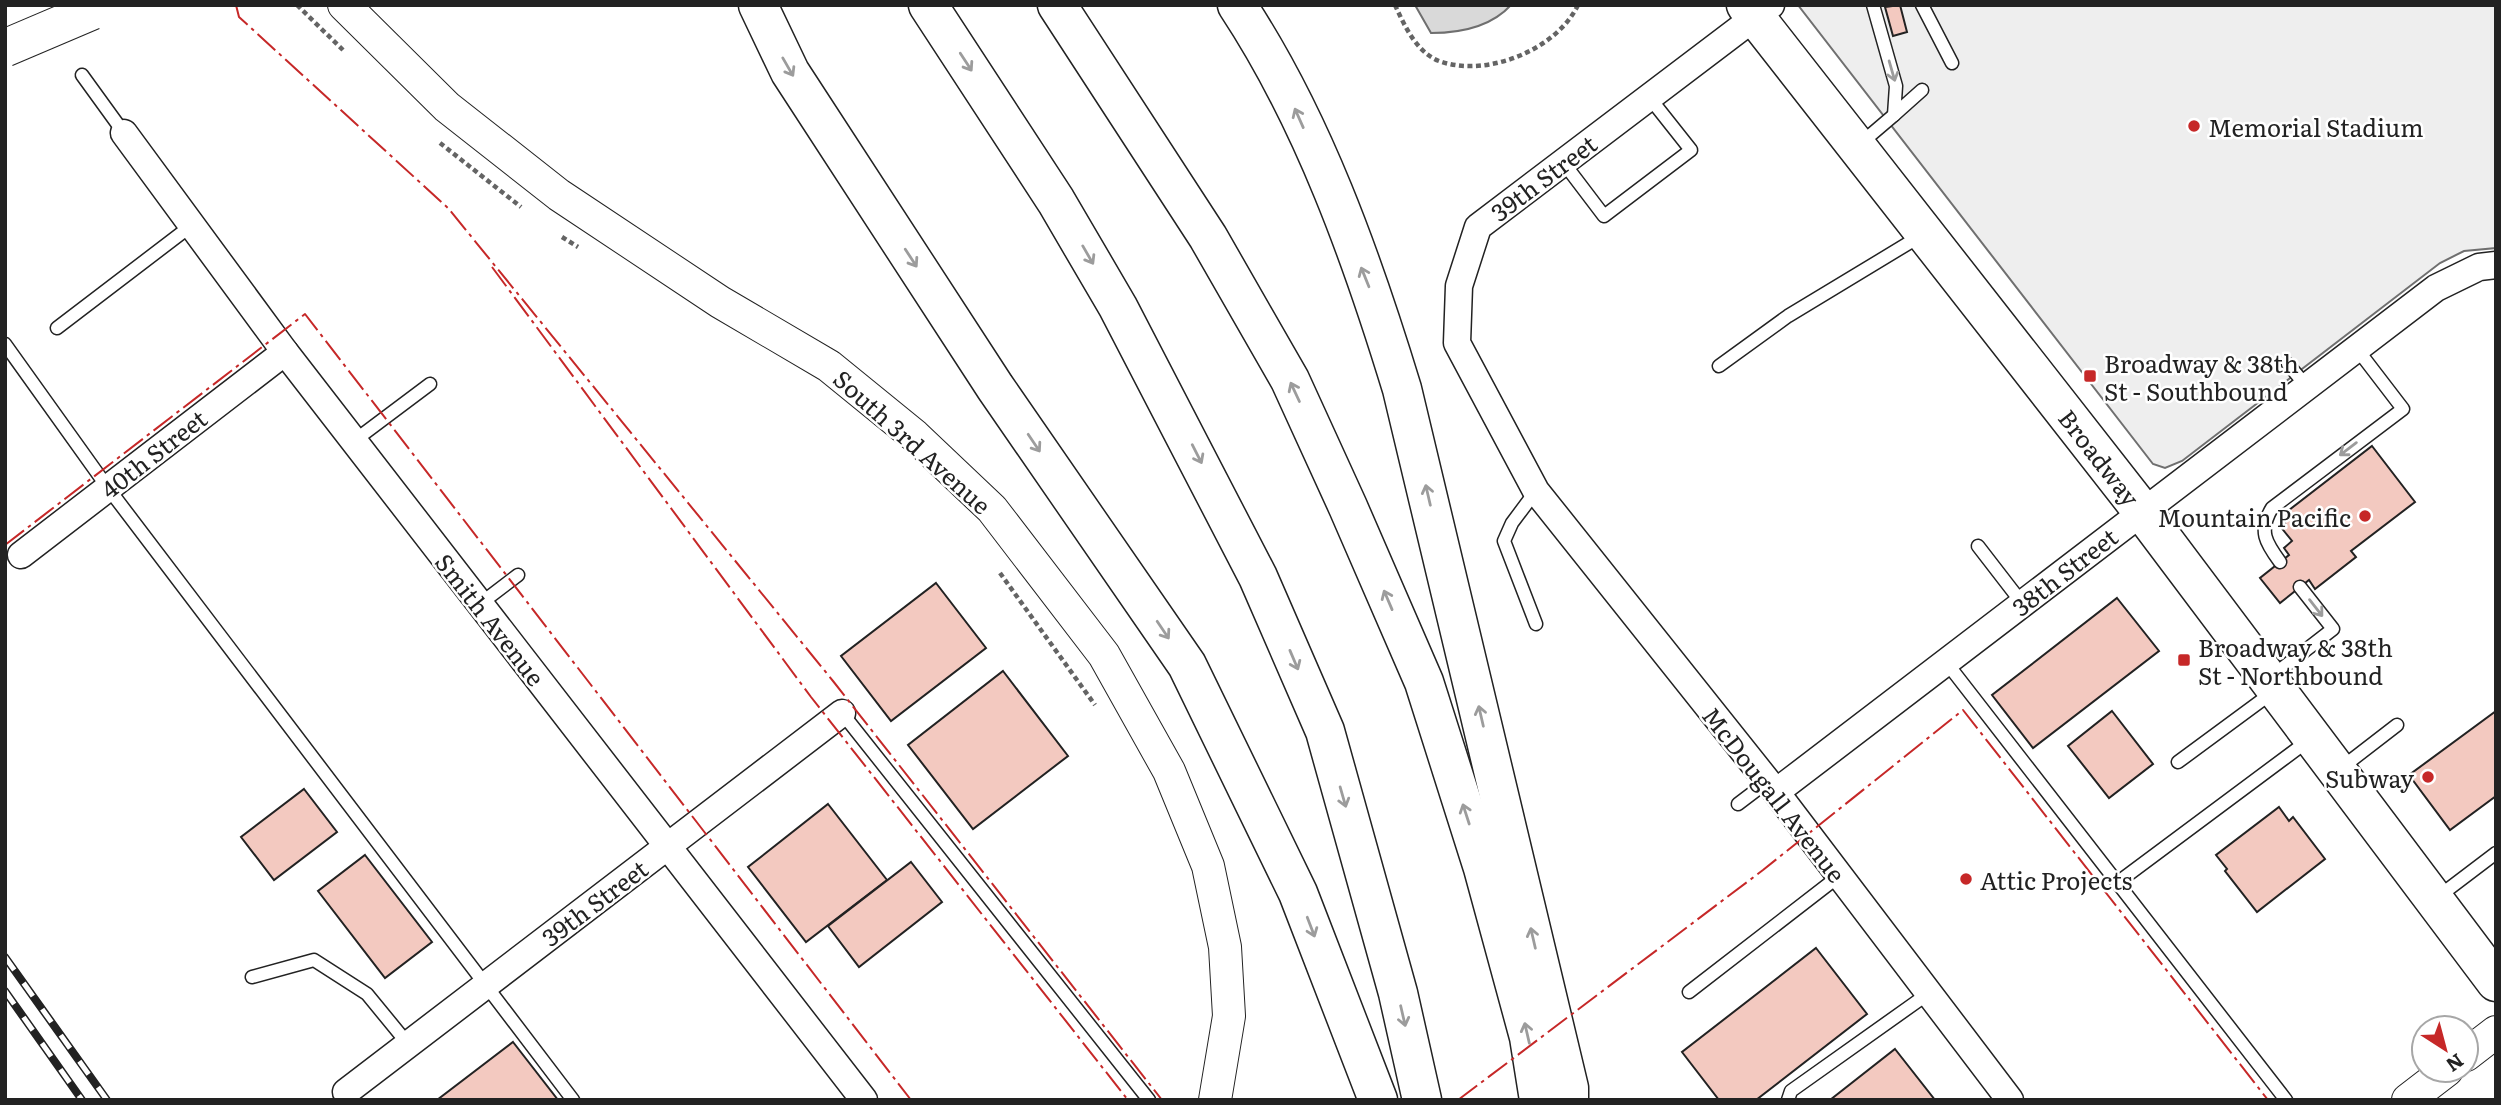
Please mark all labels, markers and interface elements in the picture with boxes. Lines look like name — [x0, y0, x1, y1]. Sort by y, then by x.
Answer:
one-way arrow — [959, 52, 973, 72]
one-way arrow — [781, 56, 795, 76]
one-way arrow — [1886, 59, 1899, 81]
one-way arrow — [1292, 108, 1305, 130]
place label: Memorial Stadium — [2208, 109, 2423, 144]
marker: Memorial Stadium — [2186, 118, 2202, 134]
street label: 39th Street — [1483, 125, 1604, 228]
one-way arrow — [1081, 244, 1095, 264]
one-way arrow — [905, 247, 919, 267]
one-way arrow — [1358, 266, 1371, 288]
place label: Broadway & 38th St - Southbound — [2104, 345, 2299, 408]
street label: South 3rd Avenue — [827, 361, 999, 521]
marker: Broadway & 38th St - Southbound — [2082, 368, 2098, 384]
one-way arrow — [1288, 382, 1301, 404]
street label: 40th Street — [93, 400, 214, 506]
street label: Broadway — [2051, 401, 2149, 513]
one-way arrow — [1027, 433, 1041, 452]
one-way arrow — [2339, 442, 2358, 457]
one-way arrow — [1190, 443, 1204, 464]
one-way arrow — [1420, 484, 1434, 507]
place label: Mountain Pacific — [2157, 499, 2351, 534]
marker: Mountain Pacific — [2357, 508, 2373, 524]
street label: 38th Street — [2004, 518, 2124, 623]
street label: Smith Avenue — [428, 545, 554, 693]
one-way arrow — [1381, 590, 1394, 611]
one-way arrow — [2309, 599, 2324, 617]
one-way arrow — [1156, 620, 1170, 640]
place label: Broadway & 38th St - Northbound — [2198, 629, 2393, 692]
one-way arrow — [1288, 648, 1301, 670]
marker: Broadway & 38th St - Northbound — [2176, 652, 2192, 668]
street label: McDougall Avenue — [1695, 699, 1855, 889]
one-way arrow — [1473, 706, 1486, 728]
place label: Subway — [2325, 760, 2414, 795]
marker: Subway — [2420, 769, 2436, 785]
one-way arrow — [1337, 785, 1350, 807]
one-way arrow — [1458, 803, 1471, 825]
street label: 39th Street — [534, 850, 655, 953]
place label: Attic Projects — [1980, 862, 2132, 897]
marker: Attic Projects — [1958, 871, 1974, 887]
one-way arrow — [1306, 916, 1319, 937]
one-way arrow — [1526, 927, 1540, 950]
one-way arrow — [1397, 1004, 1410, 1027]
north arrow — [2410, 1014, 2480, 1084]
one-way arrow — [1520, 1022, 1533, 1045]
text: N — [2441, 1048, 2470, 1080]

